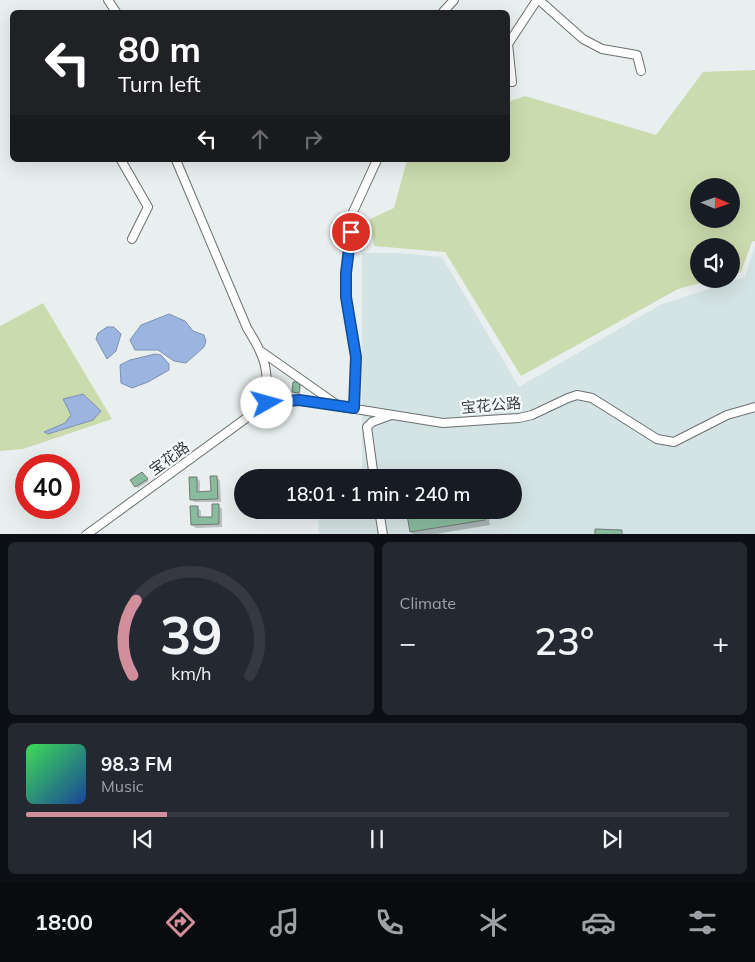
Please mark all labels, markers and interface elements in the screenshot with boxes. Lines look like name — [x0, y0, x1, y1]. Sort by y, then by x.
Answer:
text: 80 m — [118, 27, 201, 71]
icon: left — [35, 30, 100, 95]
text: Turn left — [118, 70, 201, 98]
icon: left — [193, 125, 221, 153]
icon: ahead — [246, 125, 274, 153]
icon: right — [299, 125, 327, 153]
north arrow — [690, 178, 740, 228]
map controls — [690, 178, 740, 288]
pin — [330, 211, 372, 253]
icon: arrive — [337, 218, 365, 246]
button: sound — [690, 238, 740, 288]
position arrow — [240, 376, 292, 428]
street label: 宝花公路 — [460, 393, 522, 417]
street label: 宝花路 — [145, 437, 193, 479]
speed limit sign: 40 — [15, 454, 80, 519]
text: 18:01 · 1 min · 240 m — [285, 482, 471, 506]
text: Climate — [400, 593, 456, 613]
text: 39 — [160, 602, 222, 667]
text: 23° — [534, 617, 594, 665]
text: − — [400, 625, 416, 660]
text: + — [712, 625, 729, 660]
text: km/h — [171, 662, 211, 684]
text: 98.3 FM — [101, 752, 173, 776]
text: Music — [101, 776, 144, 796]
icon: previous — [129, 825, 157, 853]
icon: pause — [363, 825, 391, 853]
icon: next — [598, 825, 626, 853]
icon: directions — [163, 905, 198, 940]
icon: music — [267, 905, 302, 940]
icon: phone — [372, 905, 407, 940]
icon: climate — [476, 905, 511, 940]
icon: car — [581, 905, 616, 940]
icon: filters — [685, 905, 720, 940]
text: 18:00 — [35, 908, 93, 936]

